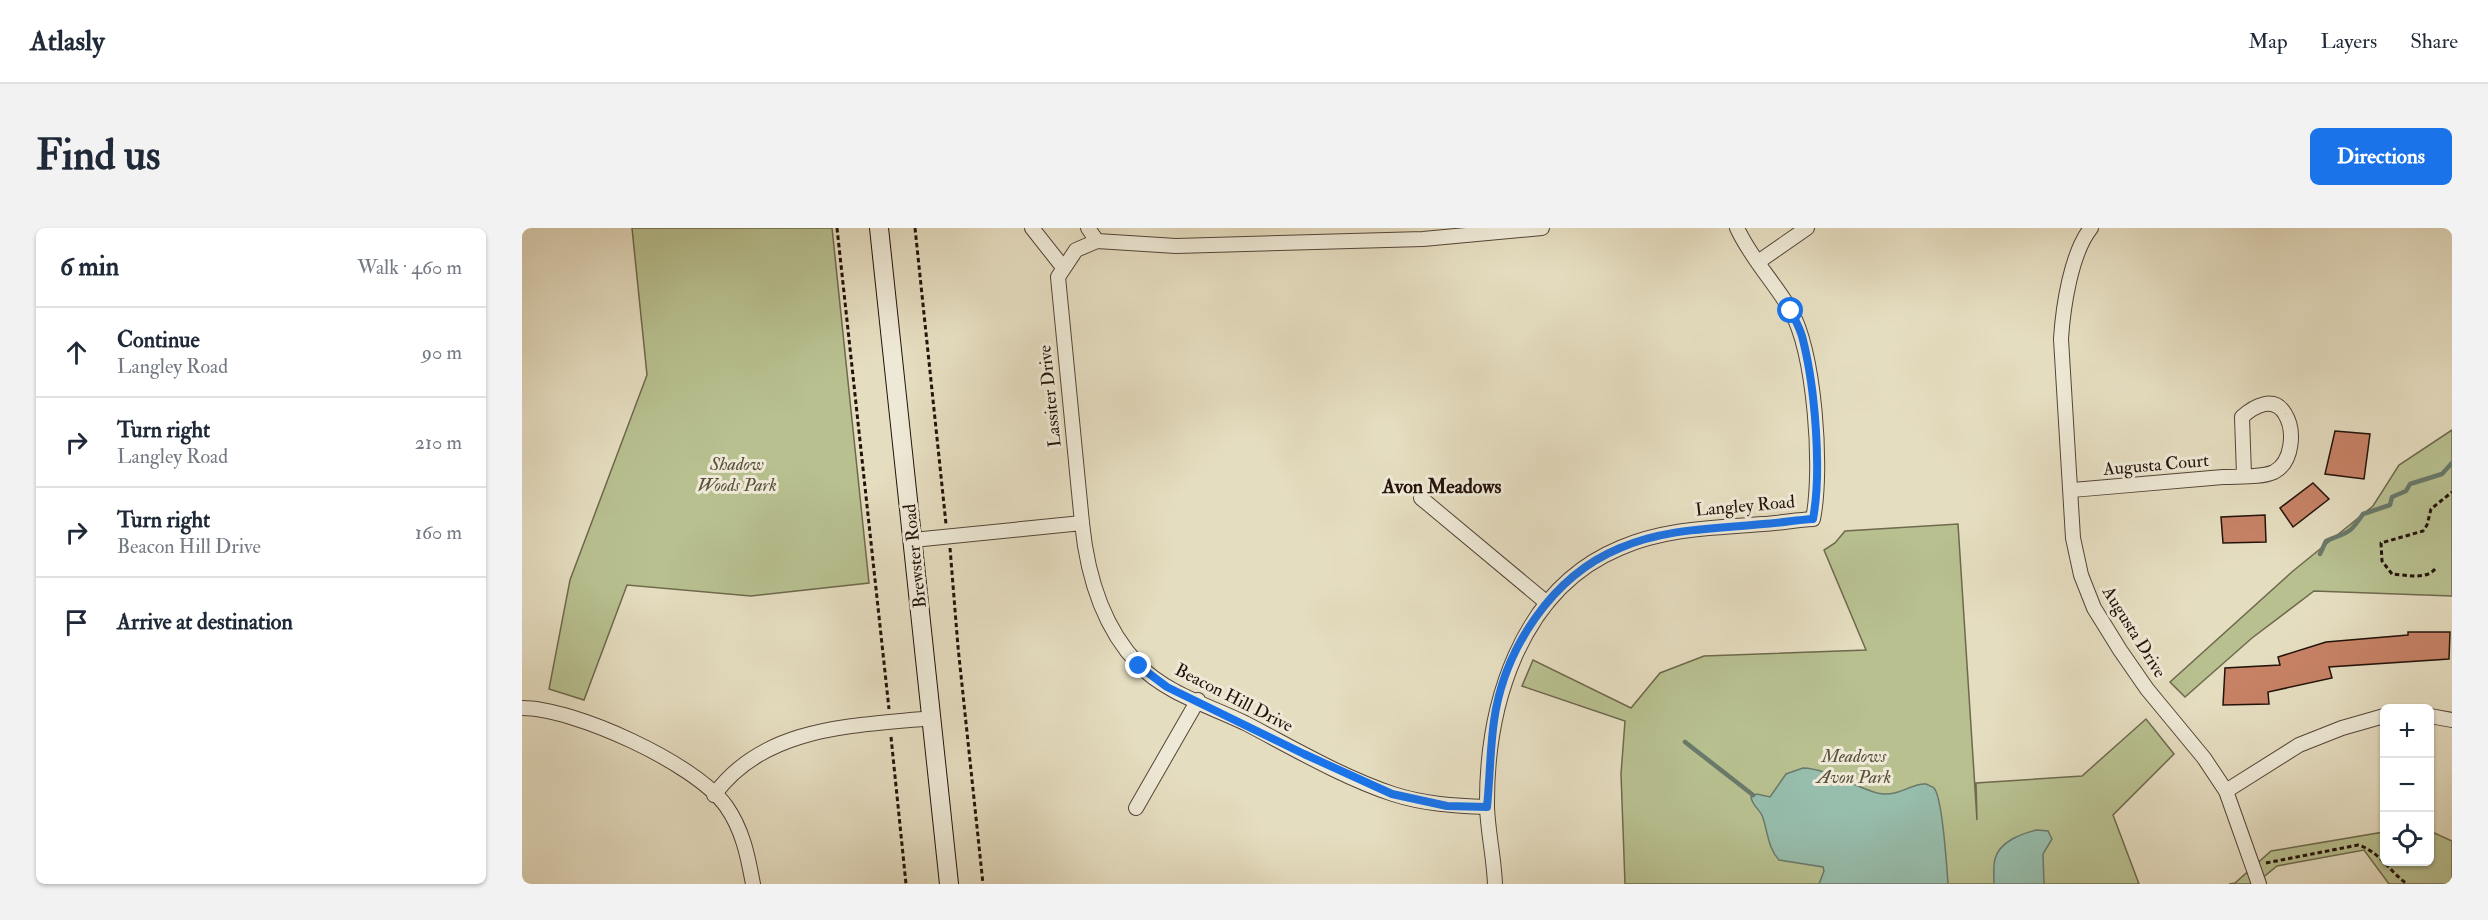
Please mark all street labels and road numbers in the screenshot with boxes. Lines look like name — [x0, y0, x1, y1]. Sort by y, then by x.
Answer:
street label: Lassiter Drive — [1033, 343, 1067, 448]
street label: Augusta Court — [2101, 449, 2210, 481]
street label: Langley Road — [1694, 490, 1796, 522]
street label: Brewster Road — [898, 503, 932, 609]
street label: Augusta Drive — [2096, 581, 2171, 682]
street label: Beacon Hill Drive — [1171, 658, 1297, 738]

